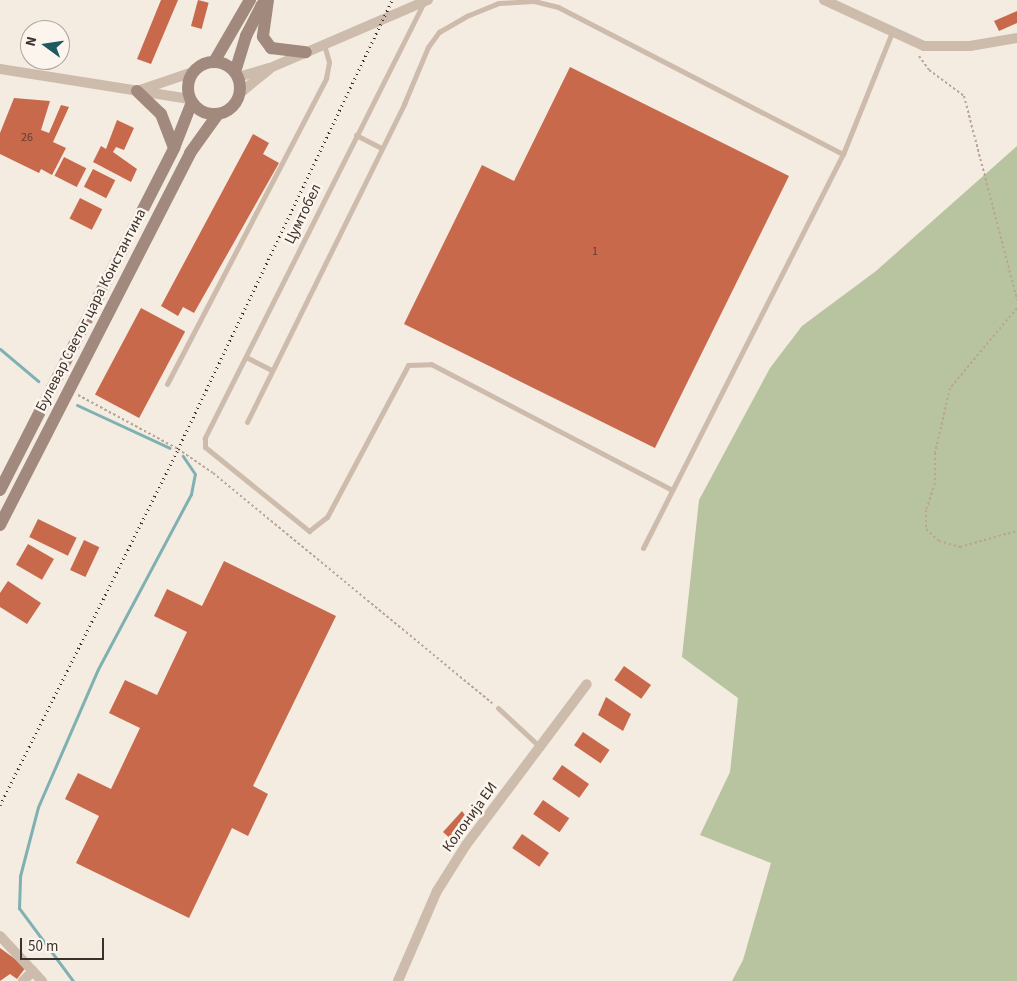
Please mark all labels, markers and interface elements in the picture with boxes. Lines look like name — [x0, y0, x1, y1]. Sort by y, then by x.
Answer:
north arrow — [20, 20, 70, 70]
text: N — [21, 35, 42, 49]
house number: 26 — [21, 131, 33, 145]
street label: Цумтобел — [281, 181, 325, 247]
street label: Булевар Светог цара Константина — [32, 206, 150, 414]
house number: 1 — [592, 245, 598, 259]
street label: Колонија ЕИ — [439, 779, 501, 855]
scale bar — [22, 928, 106, 960]
text: 50 m — [28, 936, 58, 957]

